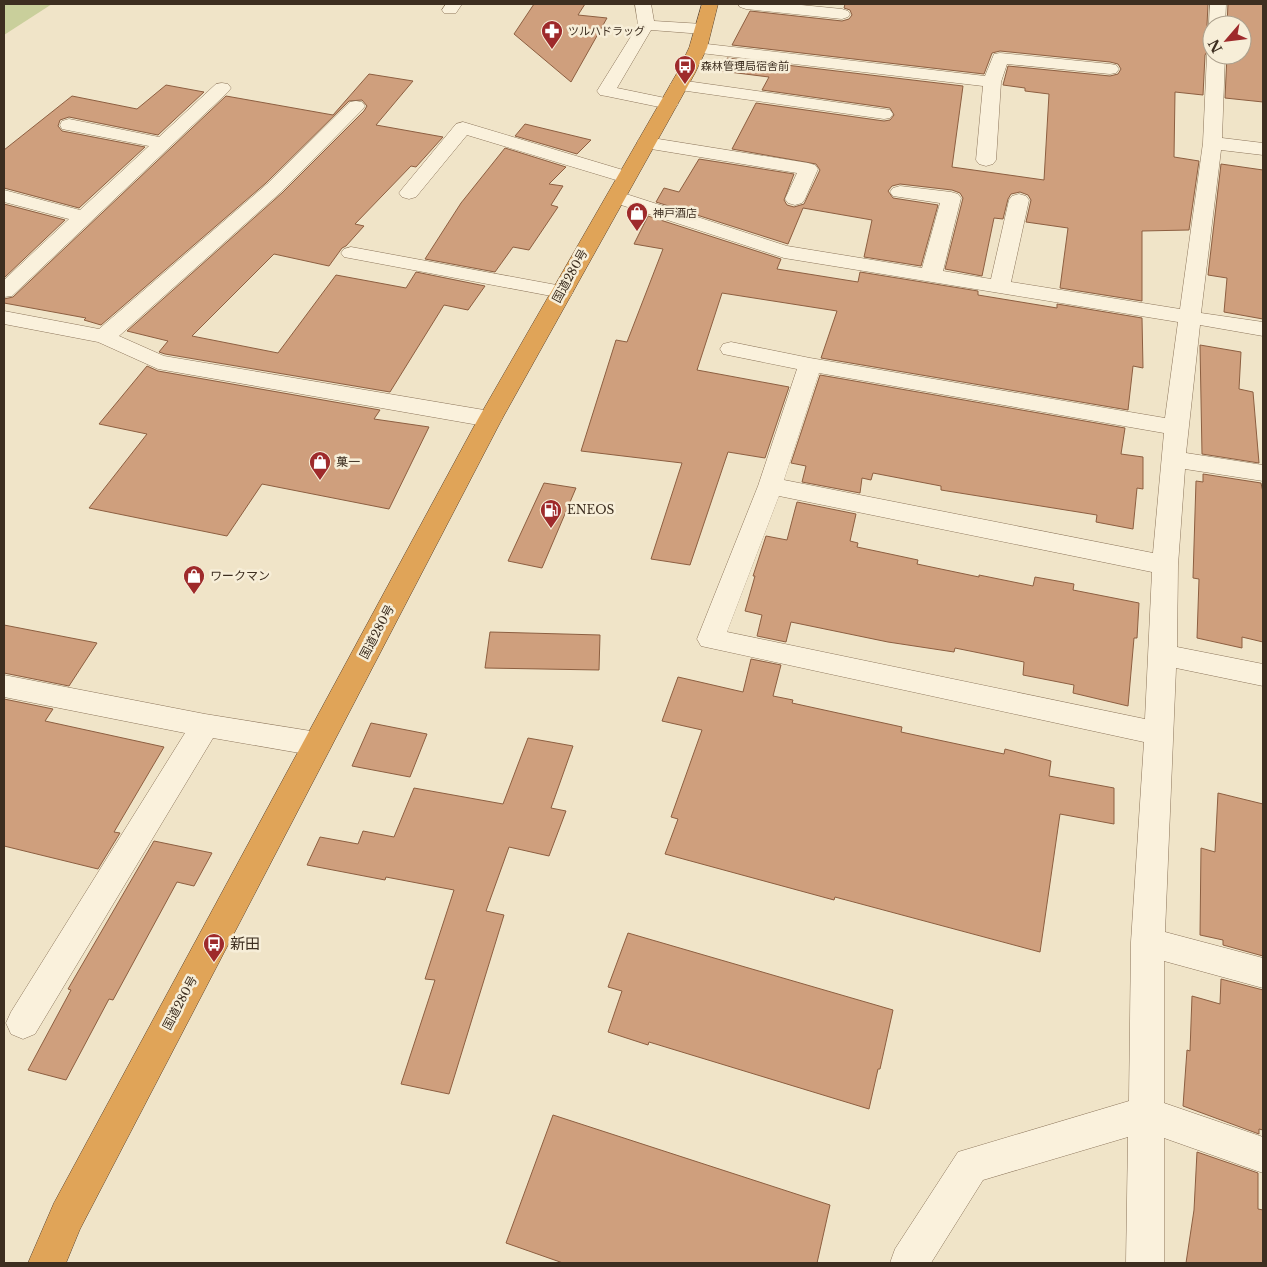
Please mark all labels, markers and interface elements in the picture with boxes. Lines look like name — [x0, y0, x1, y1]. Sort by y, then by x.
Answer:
north arrow — [1202, 15, 1252, 65]
pharmacy icon: ツルハドラッグ — [540, 19, 564, 50]
place label: ツルハドラッグ — [568, 24, 645, 38]
text: N — [1204, 36, 1227, 56]
bus stop icon: 森林管理局宿舎前 — [673, 54, 697, 85]
place label: 森林管理局宿舎前 — [701, 59, 789, 73]
shop icon: 神戸酒店 — [625, 201, 649, 232]
place label: 神戸酒店 — [653, 206, 697, 220]
street label: 国道280号 — [549, 246, 590, 305]
shop icon: 菓一 — [308, 450, 332, 481]
place label: 菓一 — [336, 454, 360, 469]
fuel station icon: ENEOS — [539, 498, 563, 529]
place label: ENEOS — [567, 502, 615, 517]
shop icon: ワークマン — [182, 564, 206, 595]
place label: ワークマン — [210, 568, 270, 583]
street label: 国道280号 — [356, 602, 397, 661]
bus stop icon: 新田 — [202, 932, 226, 963]
place label: 新田 — [230, 934, 260, 953]
street label: 国道280号 — [159, 973, 200, 1032]

